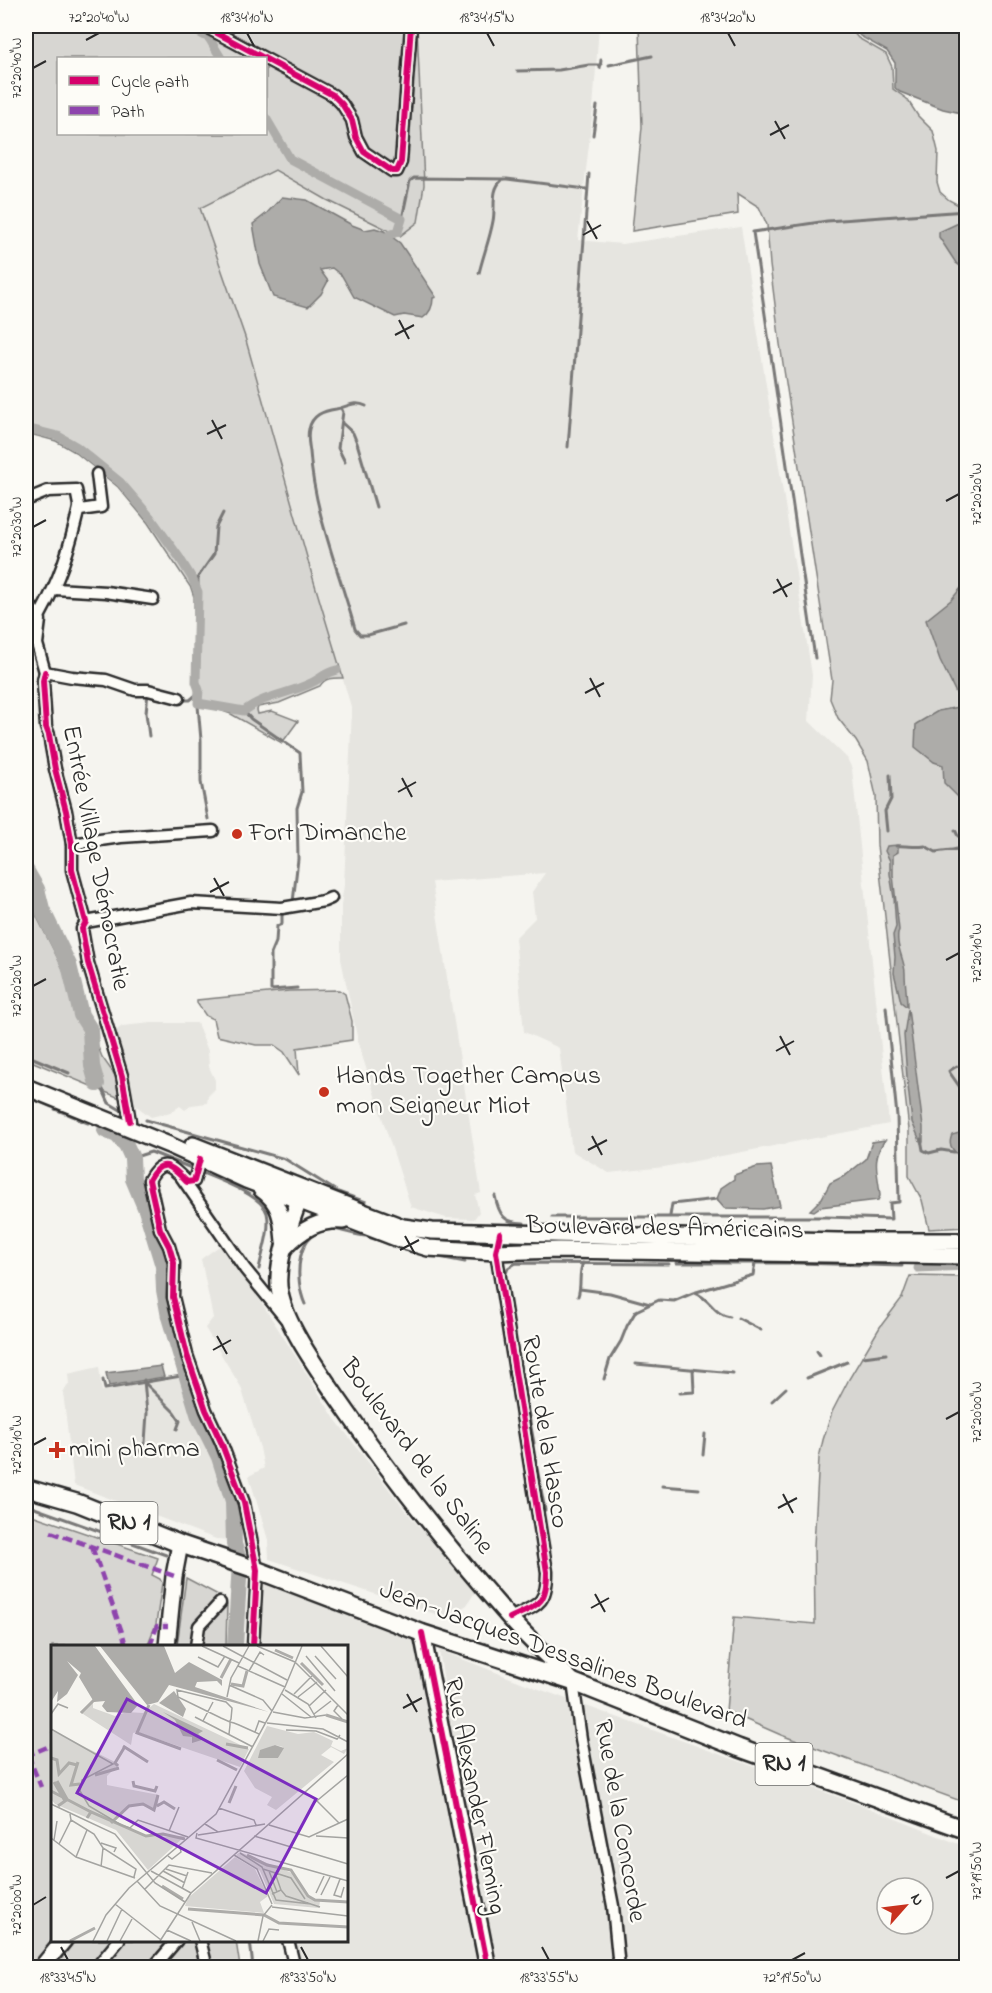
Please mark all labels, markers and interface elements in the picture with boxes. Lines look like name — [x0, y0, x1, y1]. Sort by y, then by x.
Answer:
text: 72°20'40"W — [69, 7, 129, 29]
text: 18°34'10"N — [220, 7, 274, 29]
text: 18°34'15"N — [459, 7, 515, 29]
text: 18°34'20"N — [700, 7, 756, 29]
text: 72°20'40"W — [6, 38, 28, 98]
legend — [57, 57, 267, 135]
text: Cycle path — [111, 70, 189, 96]
text: Path — [111, 100, 145, 126]
text: 72°20'20"W — [966, 463, 988, 525]
text: 72°20'30"W — [6, 497, 28, 557]
street label: Entrée Village Démocratie — [51, 722, 139, 994]
place label: Fort Dimanche — [248, 815, 407, 853]
marker: Fort Dimanche — [230, 827, 244, 841]
text: 72°20'10"W — [966, 923, 988, 983]
text: 72°20'20"W — [6, 955, 28, 1017]
place label: Hands Together Campus mon Seigneur Miot — [336, 1058, 601, 1126]
marker: Hands Together Campus mon Seigneur Miot — [317, 1085, 331, 1099]
street label: Boulevard des Américains — [525, 1208, 804, 1250]
street label: Route de la Hasco — [510, 1333, 578, 1531]
street label: Boulevard de la Saline — [329, 1350, 503, 1563]
text: 72°20'00"W — [966, 1381, 988, 1443]
text: 72°20'10"W — [6, 1415, 28, 1475]
place label: mini pharma — [69, 1431, 200, 1469]
marker: mini pharma — [50, 1443, 64, 1457]
road number: RN 1 — [100, 1502, 158, 1544]
street label: Jean-Jacques Dessalines Boulevard — [374, 1572, 753, 1741]
inset map — [51, 1645, 348, 1942]
street label: Rue Alexander Fleming — [432, 1674, 516, 1918]
street label: Rue de la Concorde — [582, 1717, 656, 1926]
road number: RN 1 — [756, 1743, 812, 1785]
text: 72°19'50"W — [966, 1842, 988, 1900]
text: 72°20'00"W — [6, 1874, 28, 1936]
north arrow — [875, 1876, 935, 1936]
text: N — [903, 1889, 930, 1910]
text: 18°33'45"N — [40, 1967, 96, 1989]
text: 18°33'50"N — [279, 1967, 337, 1989]
text: 18°33'55"N — [519, 1967, 579, 1989]
text: 72°19'50"W — [763, 1967, 821, 1989]

